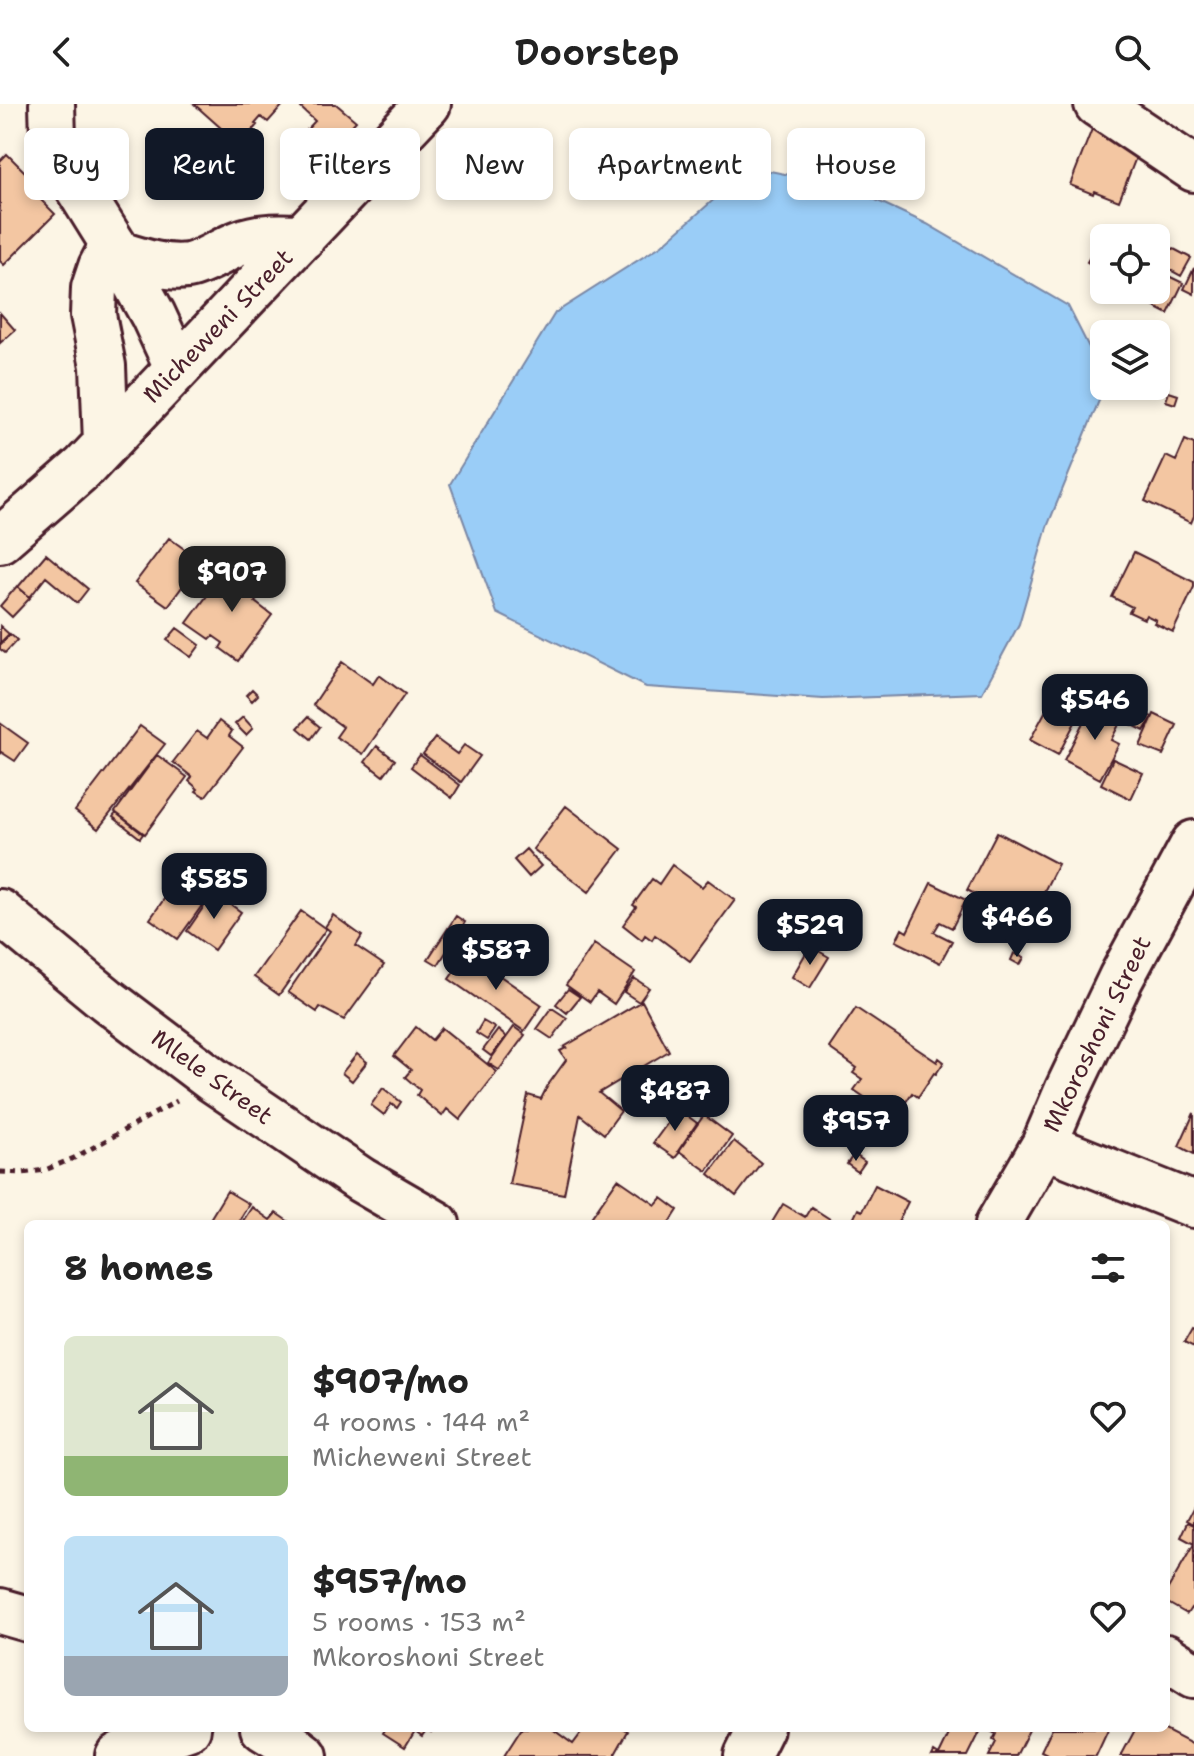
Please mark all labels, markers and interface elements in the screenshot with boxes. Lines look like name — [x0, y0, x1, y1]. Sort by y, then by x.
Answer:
text: Doorstep — [515, 28, 679, 77]
icon: back — [40, 30, 84, 74]
icon: search — [1110, 30, 1154, 74]
chip: Buy — [24, 128, 129, 200]
chip: Rent — [145, 128, 264, 200]
chip: Filters — [280, 128, 420, 200]
chip: New — [436, 128, 553, 200]
chip: Apartment — [569, 128, 771, 200]
chip: House — [787, 128, 925, 200]
map controls — [1090, 224, 1170, 400]
button: locate — [1090, 224, 1170, 304]
street label: Micheweni Street — [136, 242, 300, 410]
button: layers — [1090, 320, 1170, 400]
pin: $907 — [185, 546, 279, 614]
text: $907 — [197, 554, 267, 589]
pin: $546 — [1048, 674, 1142, 742]
text: $546 — [1060, 682, 1130, 717]
pin: $585 — [167, 853, 261, 921]
text: $585 — [180, 861, 248, 896]
pin: $466 — [970, 891, 1064, 959]
pin: $529 — [763, 899, 857, 967]
text: $466 — [981, 899, 1053, 934]
text: $529 — [776, 907, 844, 942]
pin: $587 — [449, 924, 543, 992]
street label: Mkoroshoni Street — [1036, 930, 1158, 1138]
text: $587 — [461, 932, 531, 967]
street label: Mlele Street — [145, 1022, 279, 1132]
pin: $487 — [628, 1065, 722, 1133]
text: $487 — [639, 1073, 711, 1108]
pin: $957 — [809, 1095, 903, 1163]
text: $957 — [821, 1103, 891, 1138]
text: 8 homes — [64, 1245, 213, 1291]
icon: filters — [1086, 1246, 1130, 1290]
text: $907/mo — [312, 1358, 469, 1404]
icon: home — [128, 1368, 224, 1464]
icon: heart — [1086, 1394, 1130, 1438]
text: 4 rooms · 144 m² — [312, 1404, 530, 1439]
text: Micheweni Street — [312, 1439, 532, 1474]
text: $957/mo — [312, 1558, 467, 1604]
icon: home — [128, 1568, 224, 1664]
icon: heart — [1086, 1594, 1130, 1638]
text: 5 rooms · 153 m² — [312, 1604, 526, 1639]
text: Mkoroshoni Street — [312, 1639, 545, 1674]

